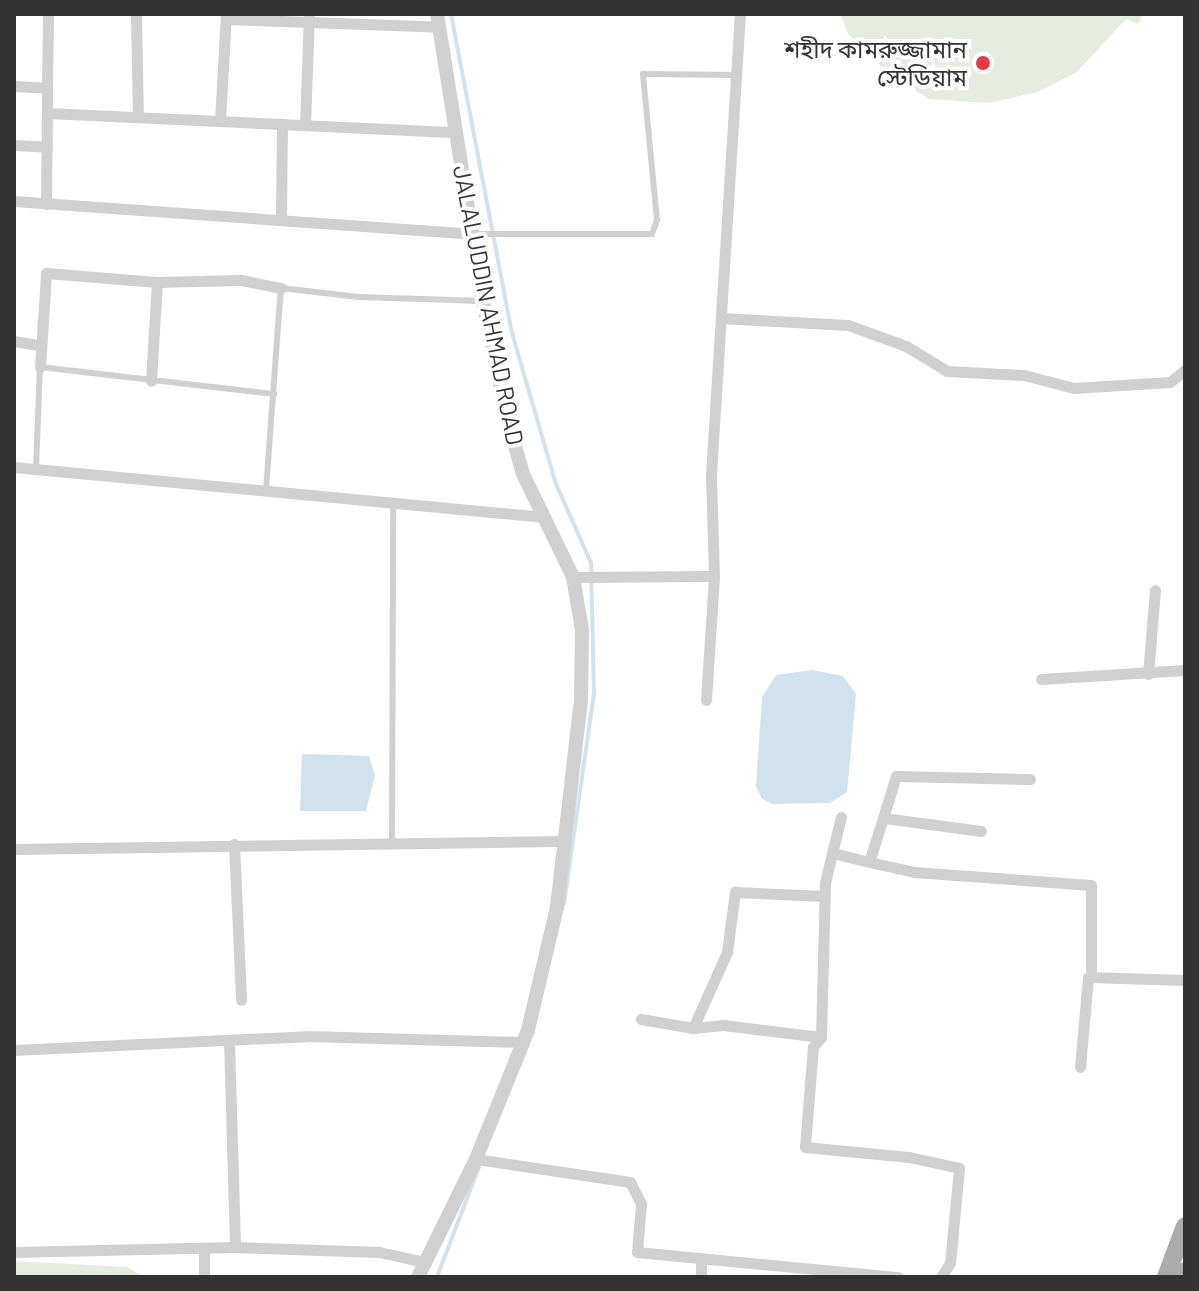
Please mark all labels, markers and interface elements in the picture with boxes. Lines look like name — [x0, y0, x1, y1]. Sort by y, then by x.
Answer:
place label: শহীদ কামরুজ্জামান স্টেডিয়াম — [784, 35, 967, 91]
marker: শহীদ কামরুজ্জামান স্টেডিয়াম — [974, 54, 992, 72]
street label: JALALUDDIN AHMAD ROAD — [448, 163, 530, 447]

